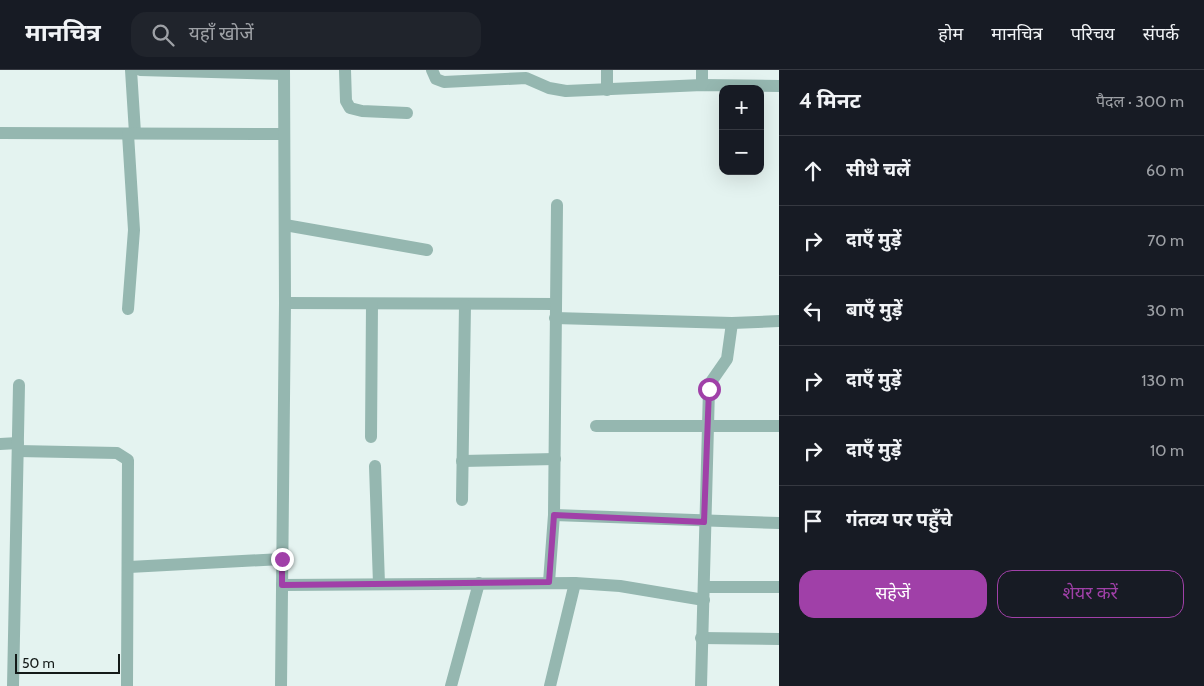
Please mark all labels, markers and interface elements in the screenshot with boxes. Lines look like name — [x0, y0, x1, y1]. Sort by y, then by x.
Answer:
search box — [131, 12, 481, 57]
text: मानचित्र — [25, 18, 101, 47]
icon: search — [149, 21, 177, 49]
text: यहाँ खोजें — [189, 22, 254, 45]
text: होम — [938, 23, 963, 45]
text: मानचित्र — [991, 23, 1043, 45]
text: परिचय — [1071, 23, 1115, 45]
text: संपर्क — [1143, 23, 1179, 45]
map controls — [719, 85, 764, 175]
button: + — [719, 85, 764, 130]
text: 4 मिनट — [799, 88, 861, 113]
text: पैदल · 300 m — [1096, 92, 1184, 111]
button: − — [719, 130, 764, 175]
icon: ahead — [799, 157, 827, 185]
text: सीधे चलें — [846, 158, 910, 181]
text: 60 m — [1146, 161, 1184, 180]
icon: right — [799, 227, 827, 255]
text: दाएँ मुड़ें — [846, 228, 901, 251]
text: 70 m — [1147, 231, 1184, 250]
icon: left — [799, 297, 827, 325]
text: बाएँ मुड़ें — [846, 298, 902, 321]
text: 30 m — [1147, 301, 1184, 320]
icon: right — [799, 367, 827, 395]
text: दाएँ मुड़ें — [846, 368, 901, 391]
text: 130 m — [1141, 371, 1184, 390]
route start — [698, 378, 721, 401]
icon: right — [799, 437, 827, 465]
text: दाएँ मुड़ें — [846, 438, 901, 461]
text: 10 m — [1150, 441, 1184, 460]
icon: arrive — [799, 507, 827, 535]
text: गंतव्य पर पहुँचे — [846, 508, 952, 531]
route end — [271, 548, 294, 571]
button: सहेजें — [799, 570, 987, 618]
button: शेयर करें — [997, 570, 1184, 618]
scale bar — [15, 651, 120, 674]
text: 50 m — [22, 654, 55, 672]

